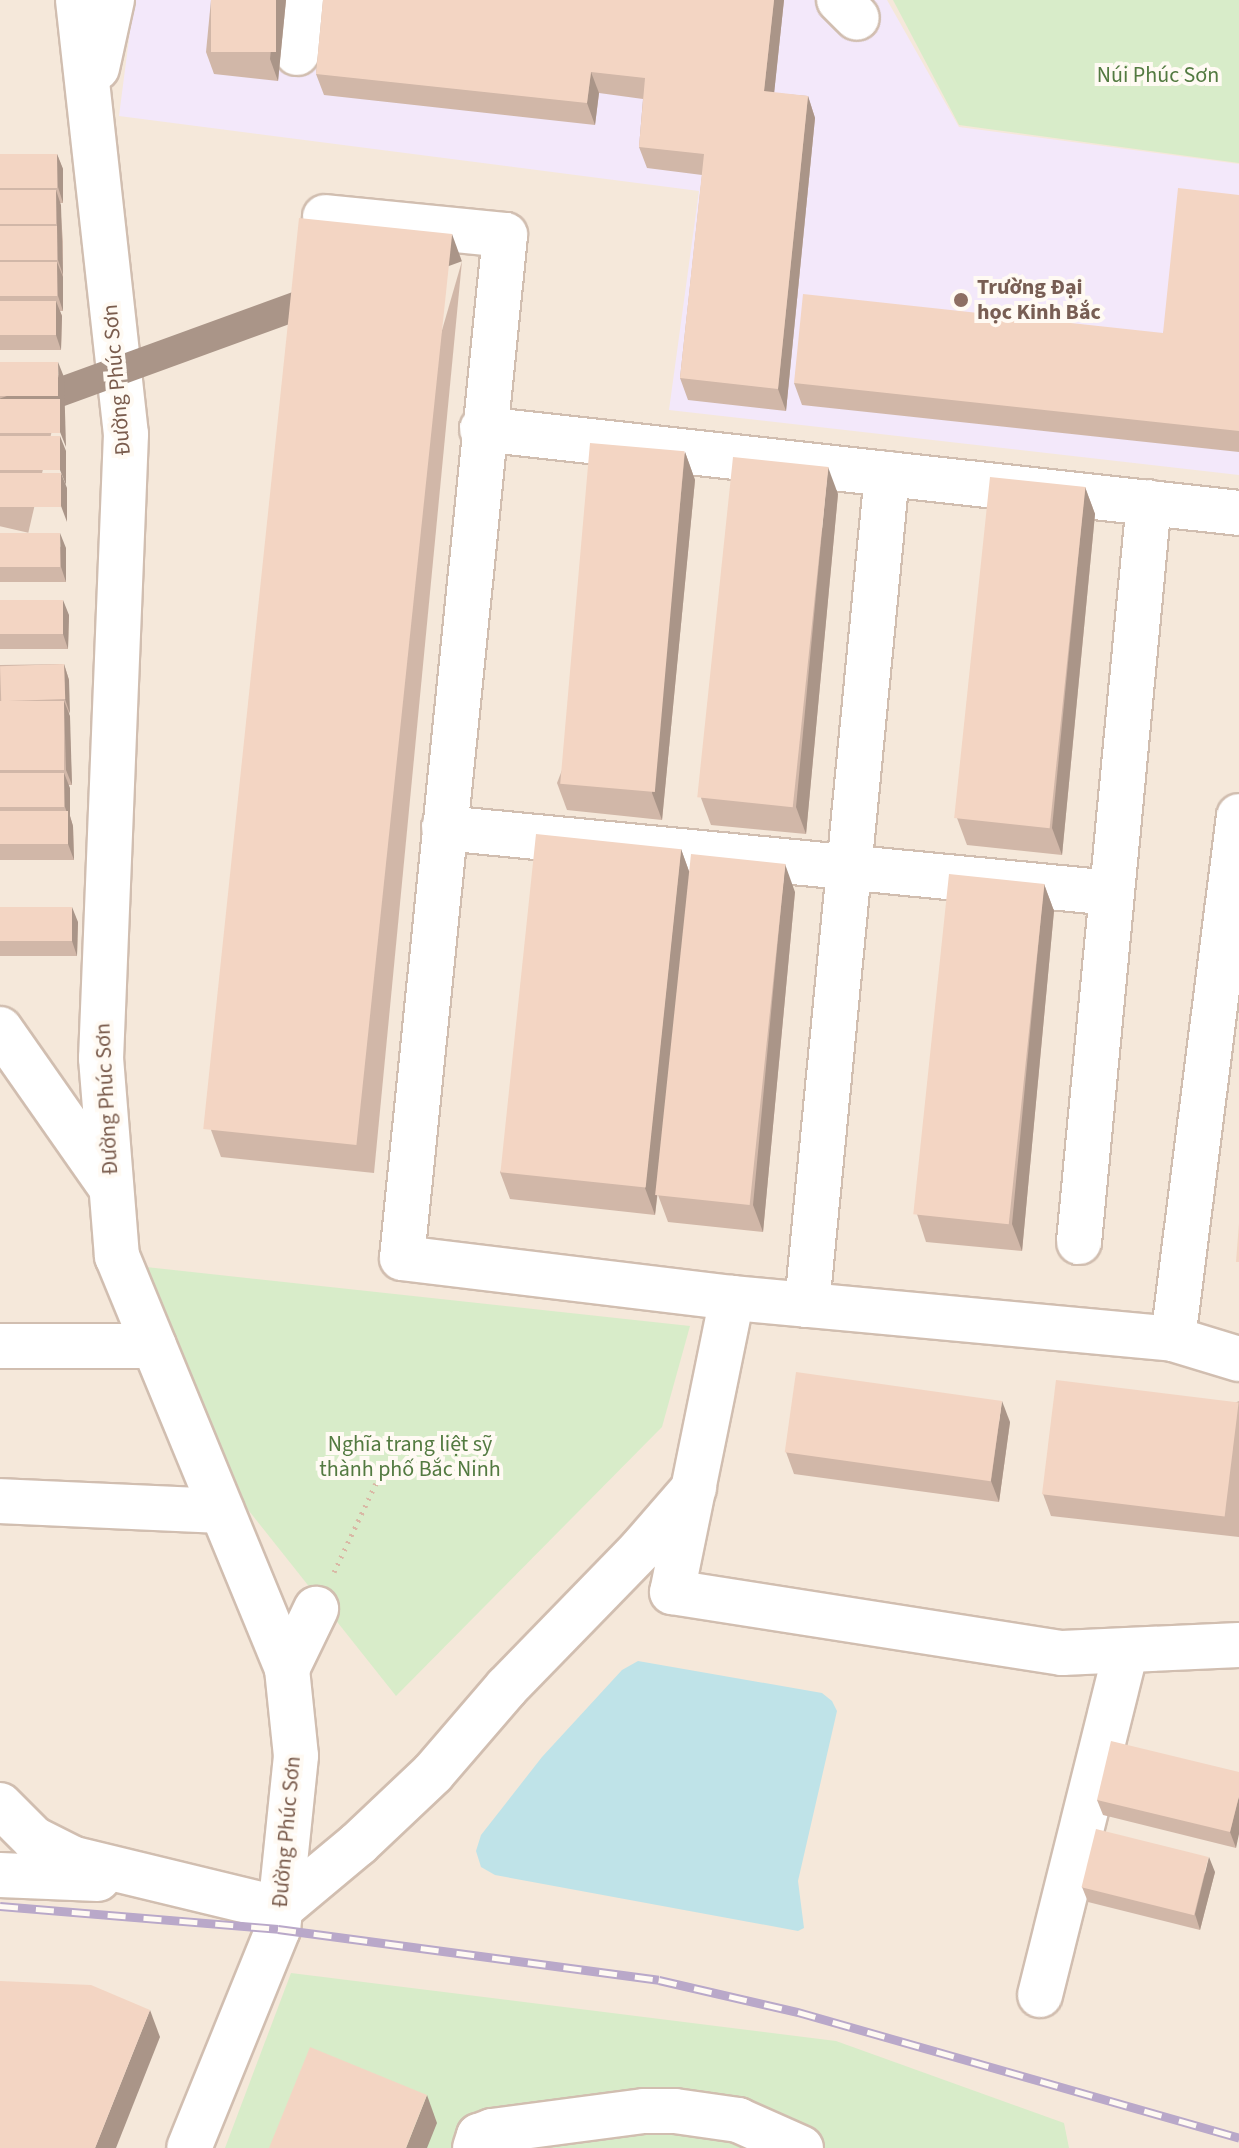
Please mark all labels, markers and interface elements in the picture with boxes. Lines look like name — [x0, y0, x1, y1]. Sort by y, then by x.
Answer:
park label: Núi Phúc Sơn — [1097, 63, 1219, 89]
place label: Trường Đại học Kinh Bắc — [977, 274, 1101, 326]
marker: Trường Đại học Kinh Bắc — [952, 291, 970, 309]
street label: Đường Phúc Sơn — [97, 303, 137, 457]
street label: Đường Phúc Sơn — [90, 1022, 124, 1176]
park label: Nghĩa trang liệt sỹ thành phố Bắc Ninh — [319, 1431, 501, 1482]
street label: Đường Phúc Sơn — [267, 1755, 307, 1909]

